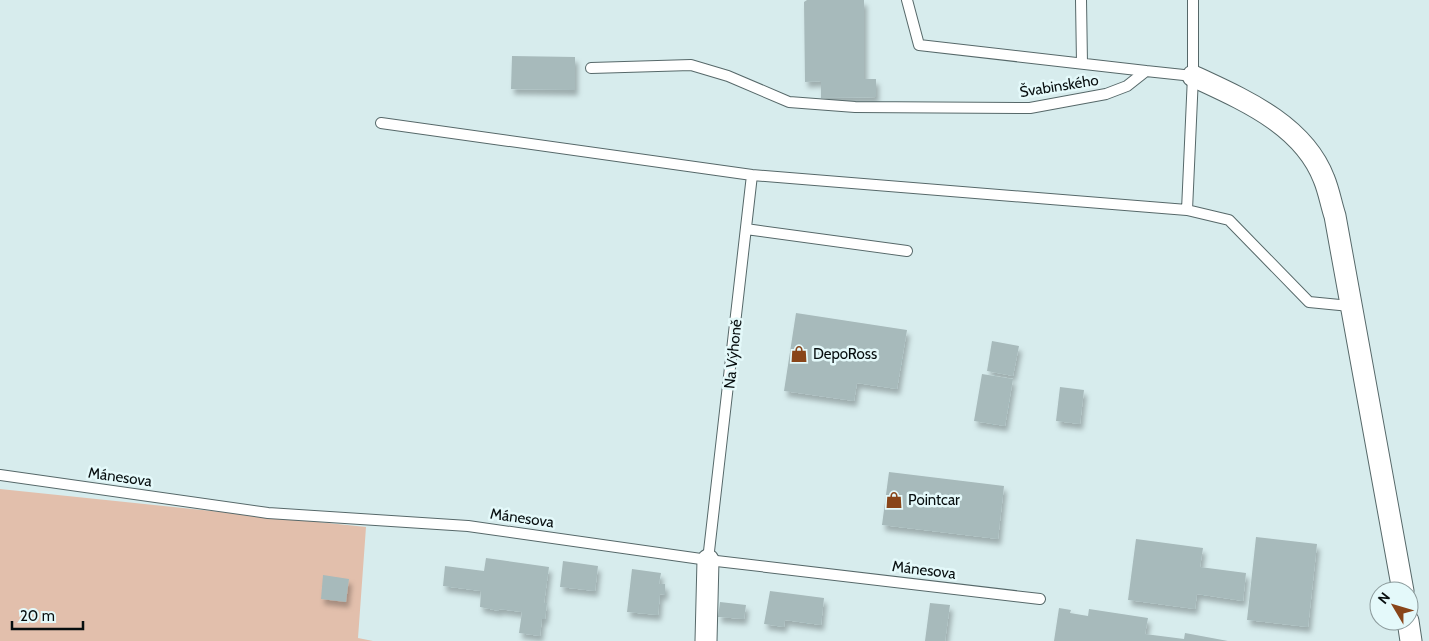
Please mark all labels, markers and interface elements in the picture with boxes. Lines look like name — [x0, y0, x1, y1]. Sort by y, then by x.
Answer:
street label: Švabinského — [1018, 70, 1100, 101]
street label: Na Výhoně — [720, 318, 746, 390]
shop icon: DepoRoss — [789, 344, 809, 364]
place label: DepoRoss — [813, 345, 877, 363]
street label: Mánesova — [87, 464, 154, 490]
shop icon: Pointcar — [884, 490, 904, 510]
place label: Pointcar — [908, 491, 960, 509]
street label: Mánesova — [489, 505, 556, 531]
street label: Mánesova — [891, 557, 958, 583]
north arrow — [1369, 581, 1419, 631]
text: N — [1374, 589, 1394, 607]
scale bar — [12, 598, 84, 630]
text: 20 m — [20, 607, 55, 625]

